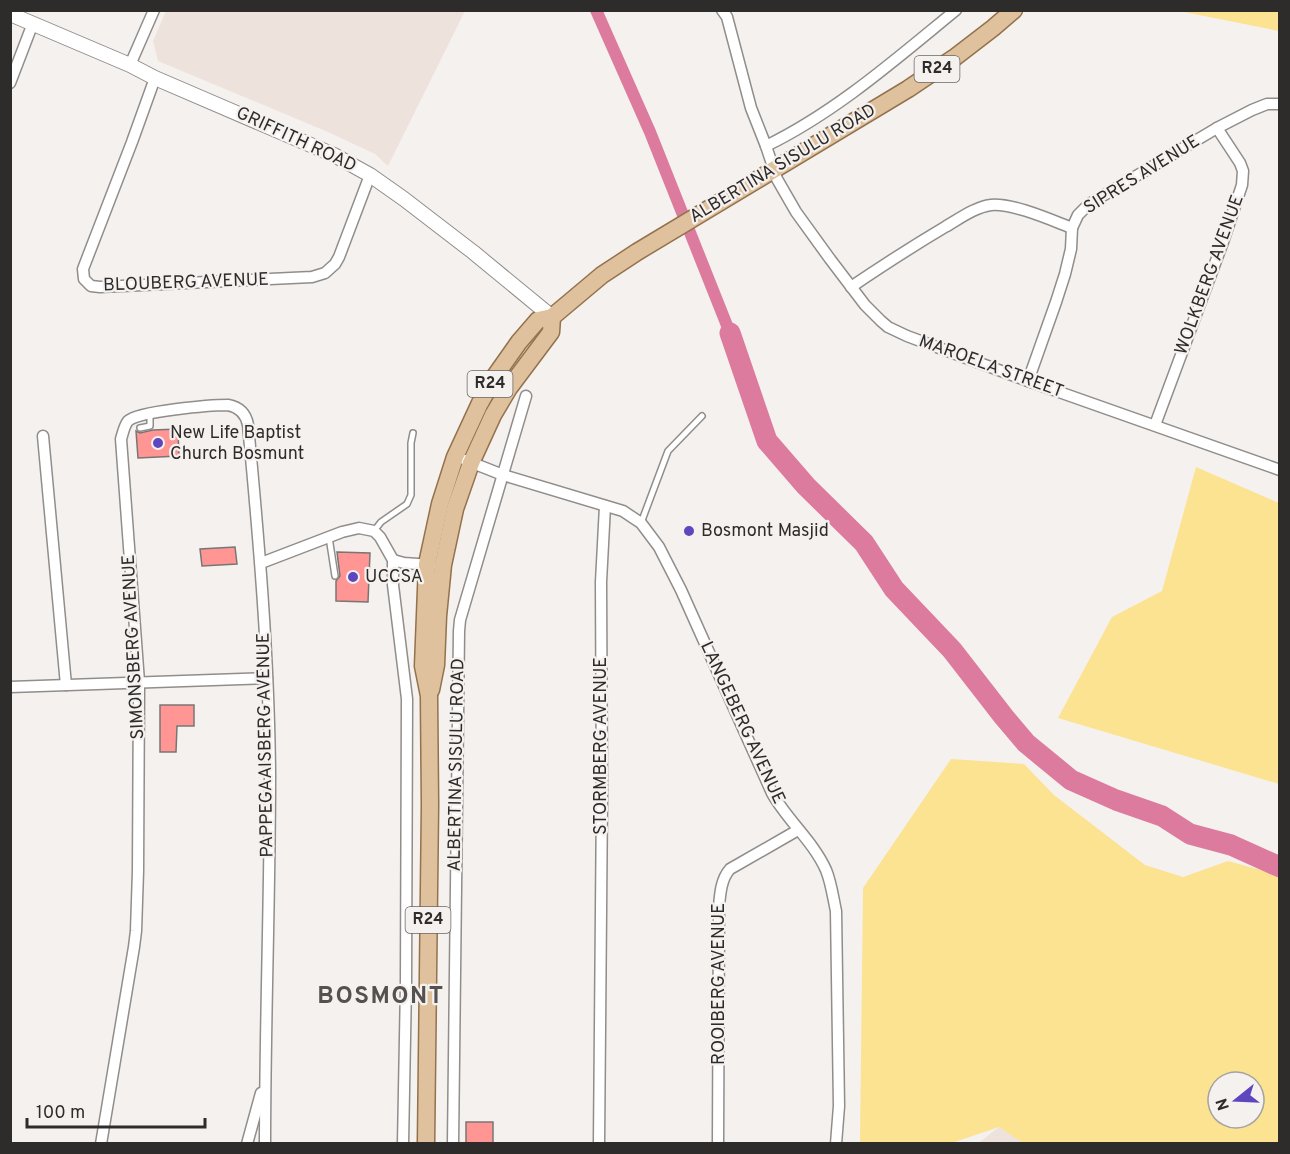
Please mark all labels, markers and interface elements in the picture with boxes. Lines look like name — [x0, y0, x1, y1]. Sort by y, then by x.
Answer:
road number: R24 — [914, 56, 960, 82]
street label: ALBERTINA SISULU ROAD — [686, 99, 880, 229]
street label: GRIFFITH ROAD — [232, 102, 360, 178]
street label: SIPRES AVENUE — [1080, 130, 1204, 220]
street label: WOLKBERG AVENUE — [1170, 192, 1250, 358]
street label: BLOUBERG AVENUE — [103, 269, 269, 297]
street label: MAROELA STREET — [915, 330, 1067, 404]
road number: R24 — [468, 371, 512, 397]
place label: New Life Baptist Church Bosmunt — [170, 422, 304, 466]
marker: New Life Baptist Church Bosmunt — [151, 436, 165, 450]
place label: Bosmont Masjid — [701, 520, 829, 543]
marker: Bosmont Masjid — [682, 524, 696, 538]
street label: SIMONSBERG AVENUE — [118, 554, 150, 740]
place label: UCCSA — [365, 566, 423, 589]
marker: UCCSA — [346, 570, 360, 584]
street label: PAPPEGAAISBERG AVENUE — [253, 632, 279, 858]
street label: LANGEBERG AVENUE — [694, 638, 790, 808]
street label: STORMBERG AVENUE — [590, 657, 613, 835]
street label: ALBERTINA SISULU ROAD — [444, 658, 470, 872]
street label: ROOIBERG AVENUE — [708, 903, 731, 1065]
road number: R24 — [406, 907, 450, 933]
district label: BOSMONT — [317, 982, 445, 1012]
north arrow — [1206, 1070, 1266, 1130]
scale bar — [27, 1091, 206, 1129]
text: N — [1212, 1095, 1235, 1113]
text: 100 m — [36, 1102, 85, 1125]

